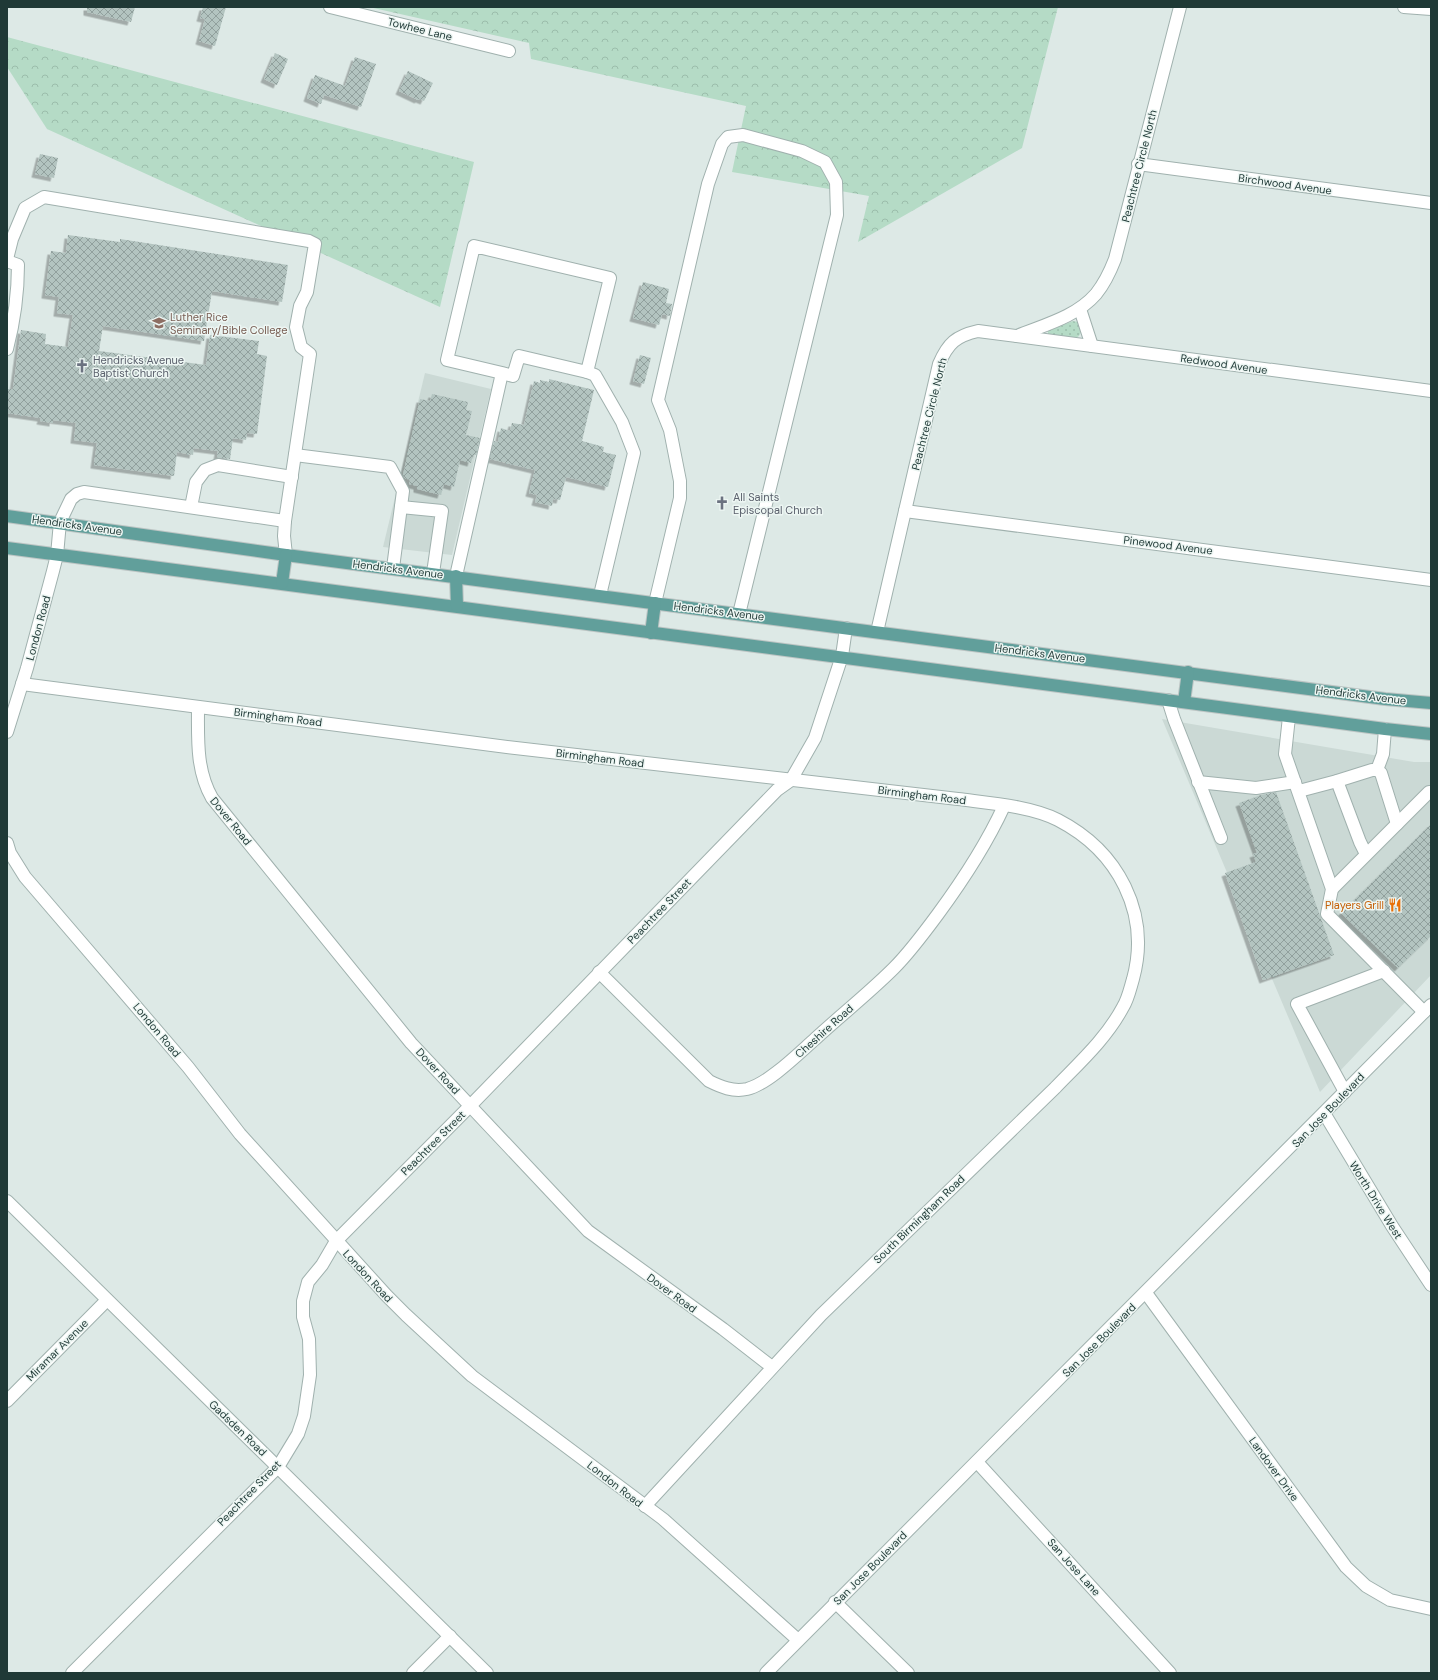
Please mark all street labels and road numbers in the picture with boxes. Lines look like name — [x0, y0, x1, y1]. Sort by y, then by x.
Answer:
street label: Towhee Lane — [386, 14, 454, 44]
street label: Peachtree Circle North — [1118, 108, 1160, 224]
street label: Birchwood Avenue — [1237, 171, 1333, 197]
street label: Redwood Avenue — [1180, 351, 1268, 377]
street label: Peachtree Circle North — [908, 356, 950, 472]
street label: Hendricks Avenue — [31, 512, 123, 538]
street label: Pinewood Avenue — [1123, 533, 1213, 557]
street label: Hendricks Avenue — [352, 557, 444, 581]
street label: London Road — [23, 594, 53, 662]
street label: Hendricks Avenue — [673, 599, 765, 623]
street label: Hendricks Avenue — [994, 641, 1086, 665]
street label: Hendricks Avenue — [1315, 683, 1407, 707]
street label: Birmingham Road — [233, 705, 323, 729]
street label: Birmingham Road — [555, 746, 645, 770]
street label: Birmingham Road — [877, 783, 967, 807]
street label: Dover Road — [207, 794, 255, 848]
street label: Peachtree Street — [624, 875, 694, 947]
street label: London Road — [130, 1000, 184, 1060]
street label: Cheshire Road — [792, 1001, 856, 1061]
street label: Dover Road — [413, 1045, 463, 1097]
street label: San Jose Boulevard — [1289, 1070, 1367, 1150]
street label: Peachtree Street — [398, 1108, 468, 1178]
street label: Worth Drive West — [1346, 1158, 1406, 1242]
street label: South Birmingham Road — [870, 1172, 968, 1266]
street label: London Road — [340, 1247, 396, 1305]
street label: Dover Road — [644, 1270, 700, 1316]
street label: San Jose Boulevard — [1059, 1300, 1139, 1380]
street label: Miramar Avenue — [23, 1316, 91, 1384]
street label: Gadsden Road — [206, 1397, 270, 1459]
street label: Landover Drive — [1246, 1434, 1302, 1504]
street label: Peachtree Street — [214, 1457, 284, 1529]
street label: London Road — [584, 1458, 646, 1510]
street label: San Jose Boulevard — [830, 1528, 910, 1608]
street label: San Jose Lane — [1044, 1535, 1104, 1599]

